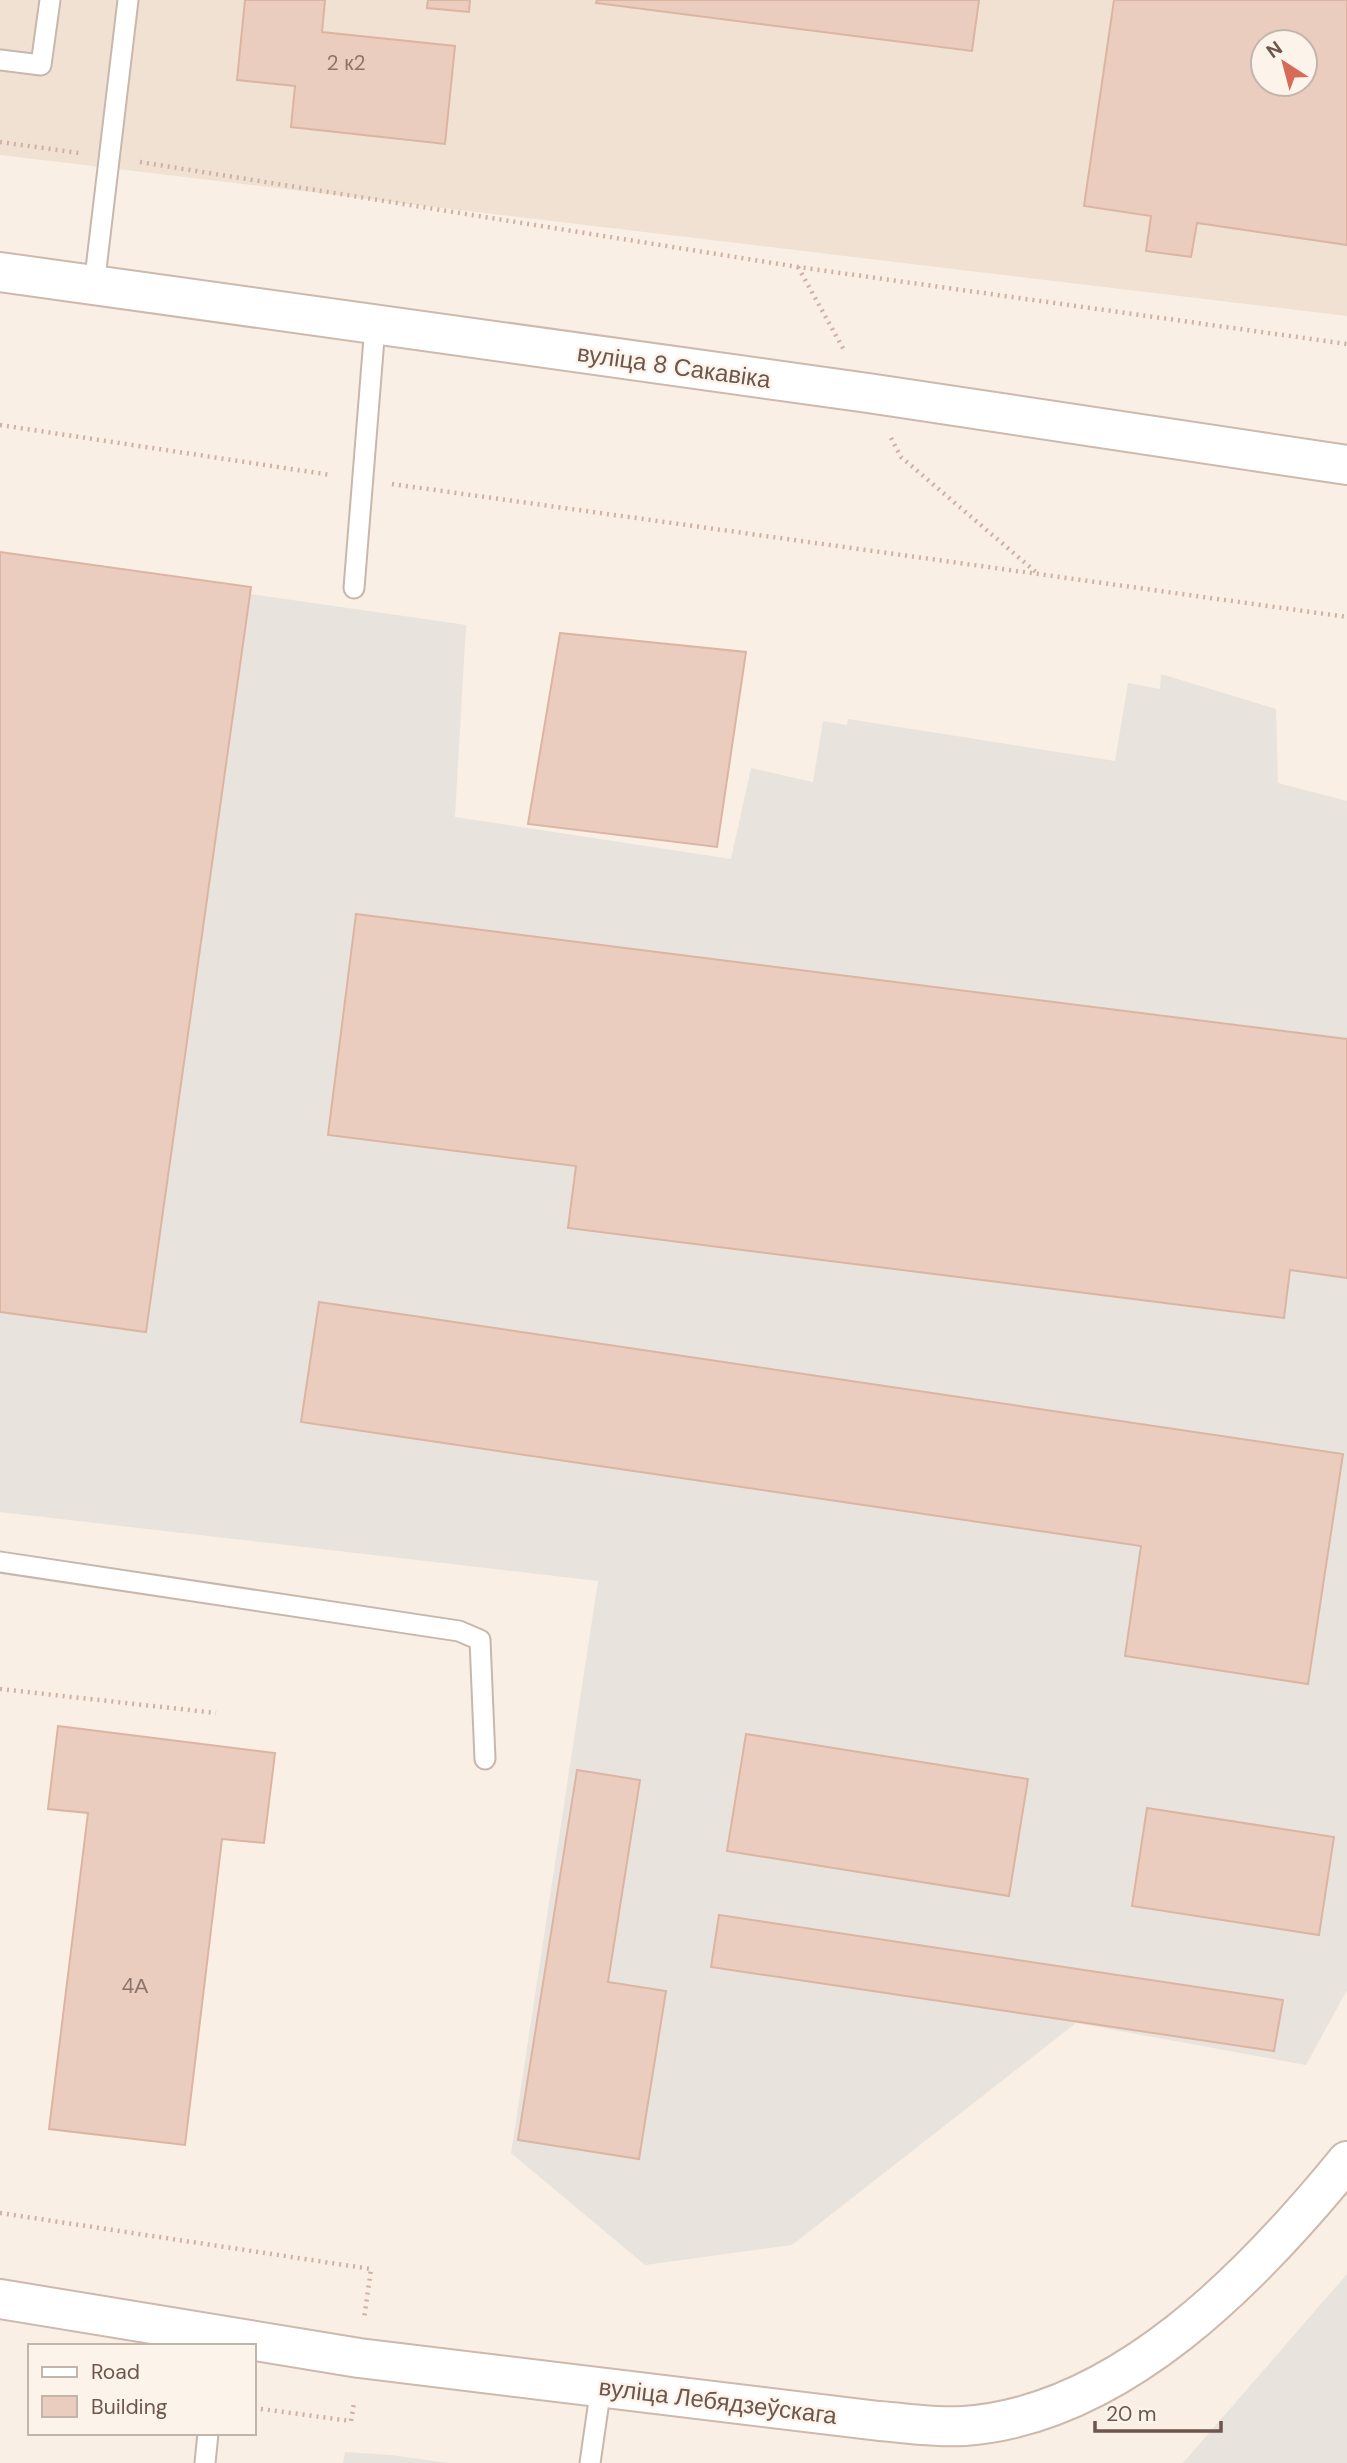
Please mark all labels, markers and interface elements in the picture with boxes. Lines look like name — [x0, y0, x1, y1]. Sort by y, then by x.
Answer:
north arrow — [1249, 28, 1319, 98]
text: N — [1261, 35, 1287, 64]
house number: 2 к2 — [327, 49, 365, 77]
street label: вуліца 8 Сакавіка — [575, 337, 773, 395]
house number: 4А — [122, 1972, 148, 2000]
legend — [28, 2344, 256, 2435]
text: Road — [91, 2358, 140, 2386]
street label: вуліца Лебядзеўскага — [597, 2371, 839, 2431]
scale bar — [1095, 2390, 1221, 2434]
text: Building — [91, 2393, 168, 2421]
text: 20 m — [1106, 2400, 1157, 2428]

